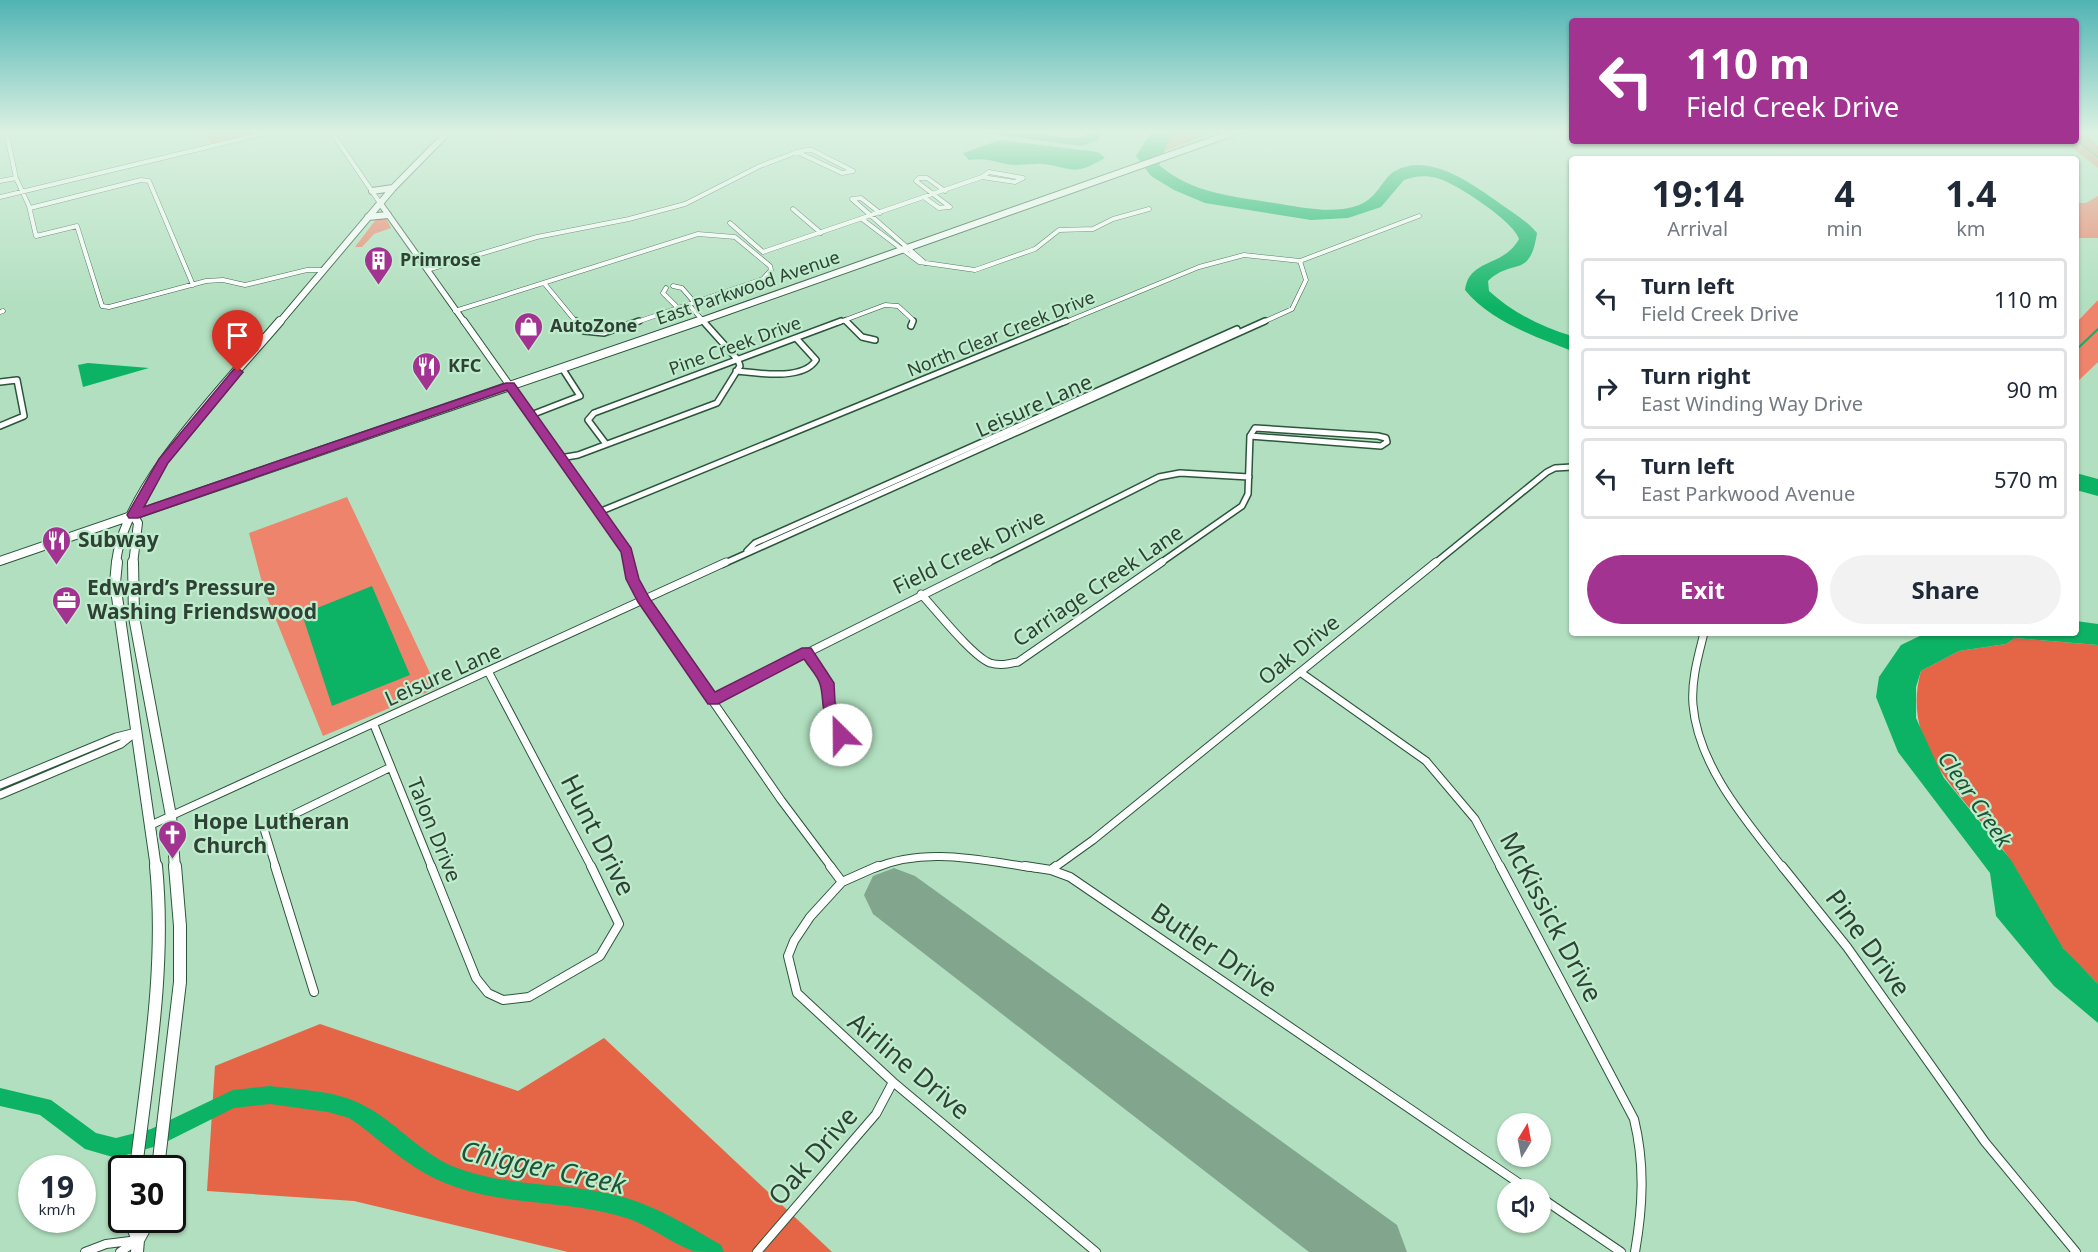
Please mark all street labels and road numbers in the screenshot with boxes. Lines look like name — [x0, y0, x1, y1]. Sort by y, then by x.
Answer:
street label: East Parkwood Avenue — [653, 244, 843, 330]
street label: North Clear Creek Drive — [903, 284, 1098, 382]
street label: Pine Creek Drive — [665, 310, 804, 380]
street label: Leisure Lane — [971, 367, 1096, 443]
street label: Field Creek Drive — [888, 502, 1049, 600]
street label: Carriage Creek Lane — [1007, 518, 1188, 653]
street label: Oak Drive — [1252, 608, 1345, 691]
street label: Leisure Lane — [380, 636, 505, 712]
street label: Hunt Drive — [553, 768, 645, 901]
street label: Talon Drive — [401, 773, 469, 886]
street label: McKissick Drive — [1492, 825, 1612, 1008]
street label: Pine Drive — [1818, 882, 1920, 1003]
street label: Butler Drive — [1144, 894, 1285, 1005]
street label: Airline Drive — [841, 1003, 978, 1127]
street label: Oak Drive — [759, 1098, 865, 1212]

